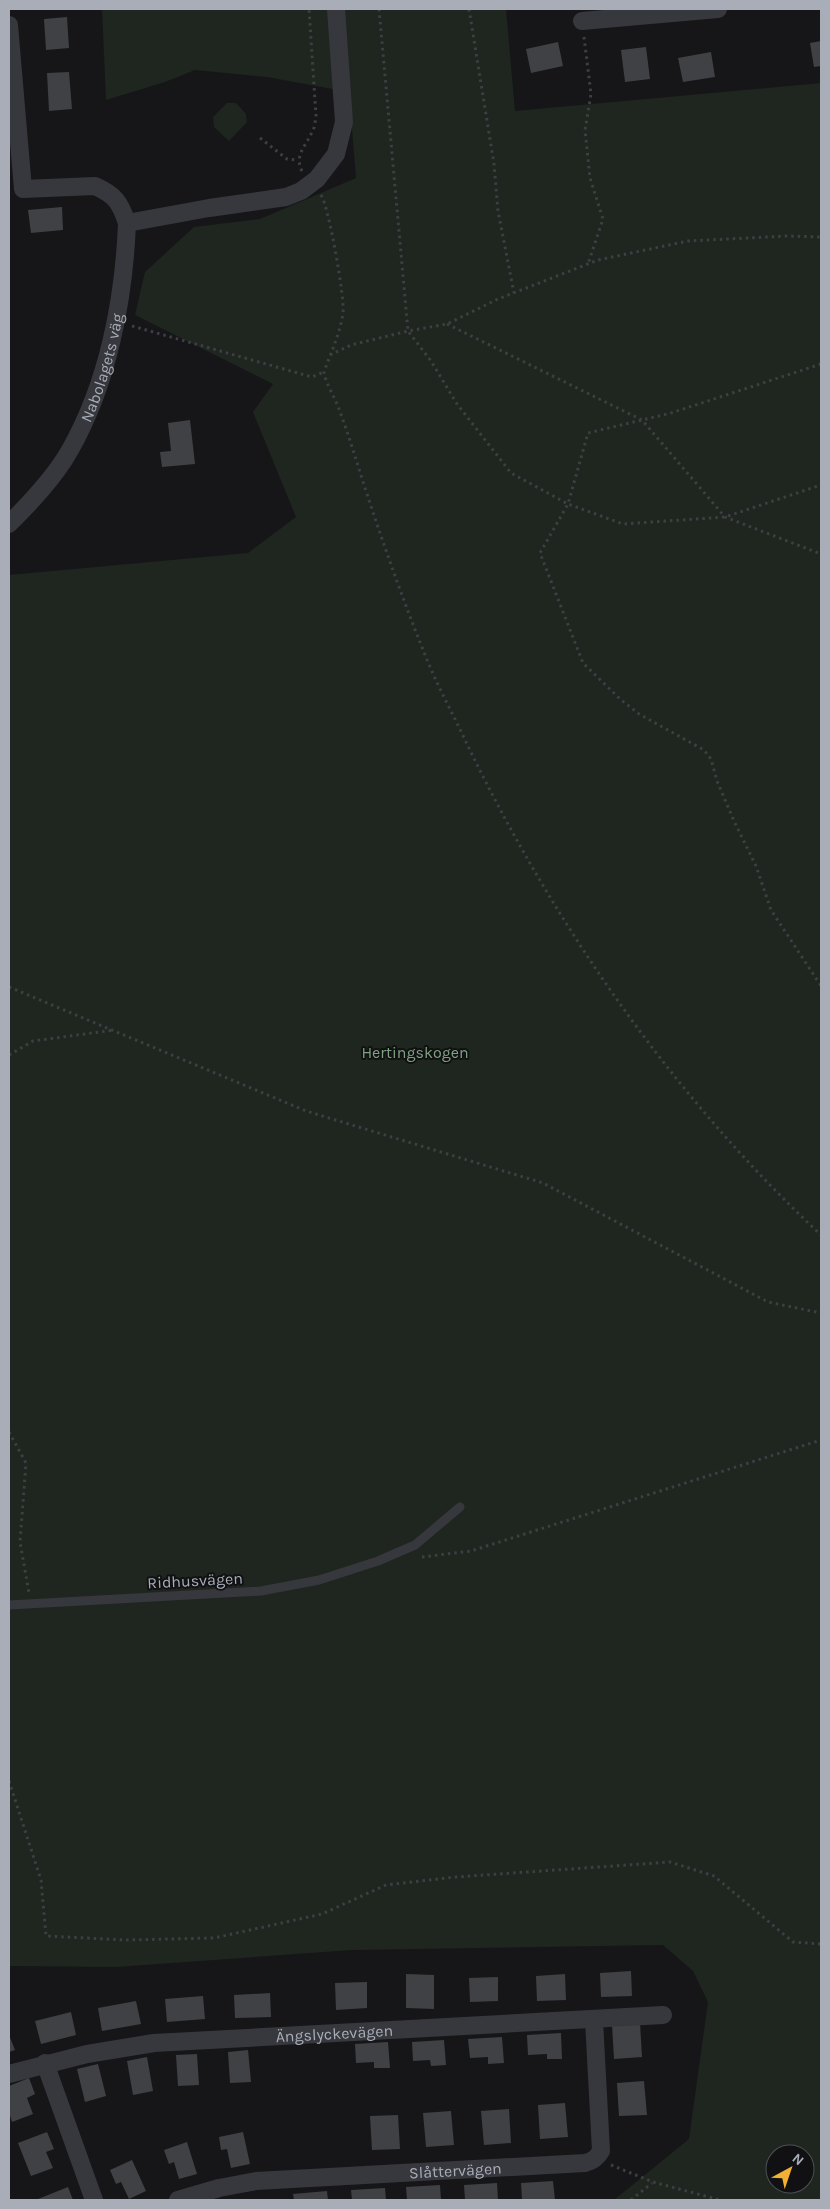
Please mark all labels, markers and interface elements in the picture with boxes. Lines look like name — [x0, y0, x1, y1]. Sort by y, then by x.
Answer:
street label: Nabolagets väg — [76, 312, 127, 425]
park label: Hertingskogen — [361, 1043, 469, 1062]
street label: Ridhusvägen — [147, 1569, 243, 1592]
street label: Ängslyckevägen — [275, 2021, 394, 2046]
north arrow — [765, 2144, 815, 2194]
text: N — [789, 2150, 807, 2169]
street label: Slåttervägen — [408, 2159, 502, 2183]

